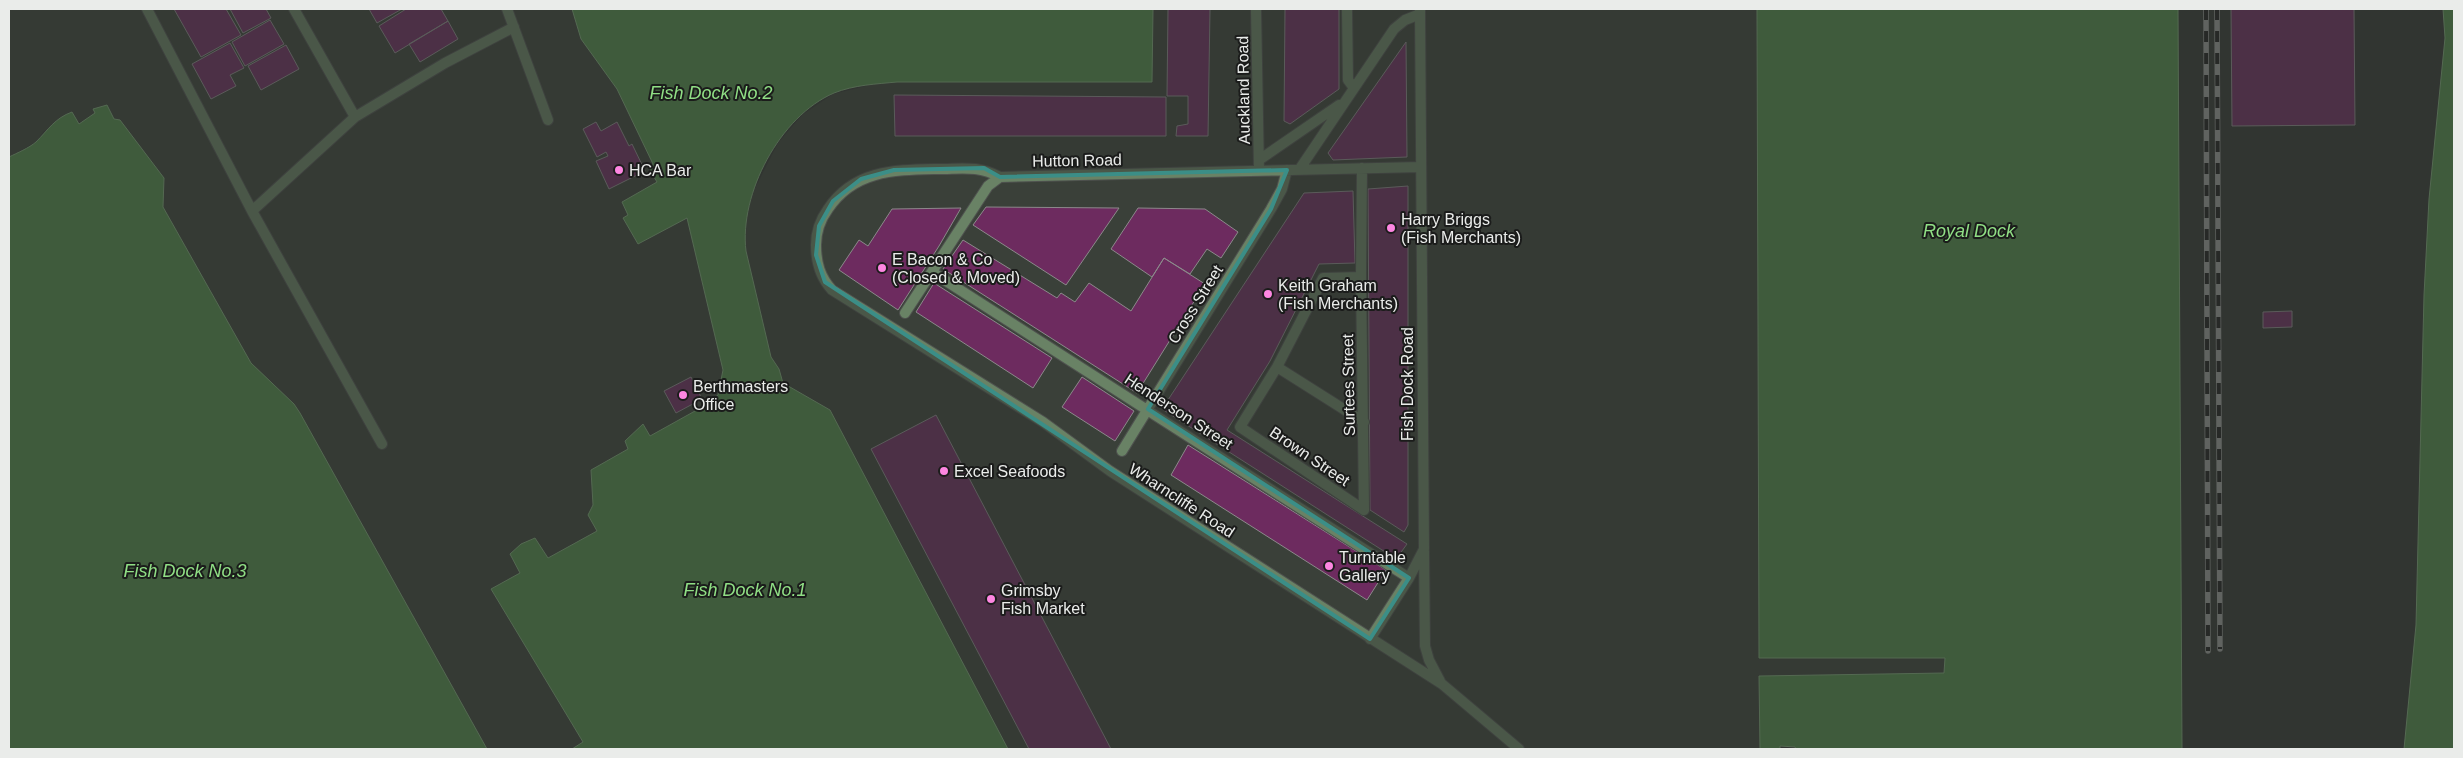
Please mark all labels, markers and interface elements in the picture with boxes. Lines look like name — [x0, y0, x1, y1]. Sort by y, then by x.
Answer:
street label: Auckland Road — [1234, 36, 1253, 144]
water label: Fish Dock No.2 — [649, 83, 773, 103]
street label: Hutton Road — [1032, 151, 1122, 170]
place label: HCA Bar — [629, 162, 692, 179]
marker: HCA Bar — [613, 164, 625, 176]
place label: Harry Briggs (Fish Merchants) — [1401, 211, 1521, 246]
water label: Royal Dock — [1923, 221, 2016, 241]
marker: Harry Briggs (Fish Merchants) — [1385, 222, 1397, 234]
place label: E Bacon & Co (Closed & Moved) — [892, 251, 1020, 286]
marker: E Bacon & Co (Closed & Moved) — [876, 262, 888, 274]
street label: Cross Street — [1165, 262, 1226, 346]
place label: Keith Graham (Fish Merchants) — [1278, 277, 1398, 312]
marker: Keith Graham (Fish Merchants) — [1262, 288, 1274, 300]
street label: Fish Dock Road — [1399, 327, 1416, 441]
street label: Surtees Street — [1339, 333, 1358, 436]
street label: Henderson Street — [1122, 370, 1236, 453]
place label: Berthmasters Office — [693, 378, 788, 413]
marker: Berthmasters Office — [677, 389, 689, 401]
street label: Brown Street — [1267, 424, 1353, 490]
street label: Wharncliffe Road — [1126, 460, 1238, 541]
place label: Excel Seafoods — [954, 463, 1065, 480]
marker: Excel Seafoods — [938, 465, 950, 477]
place label: Turntable Gallery — [1339, 549, 1406, 584]
marker: Turntable Gallery — [1323, 560, 1335, 572]
water label: Fish Dock No.3 — [123, 561, 247, 581]
water label: Fish Dock No.1 — [683, 580, 807, 600]
place label: Grimsby Fish Market — [1001, 582, 1085, 617]
marker: Grimsby Fish Market — [985, 593, 997, 605]

